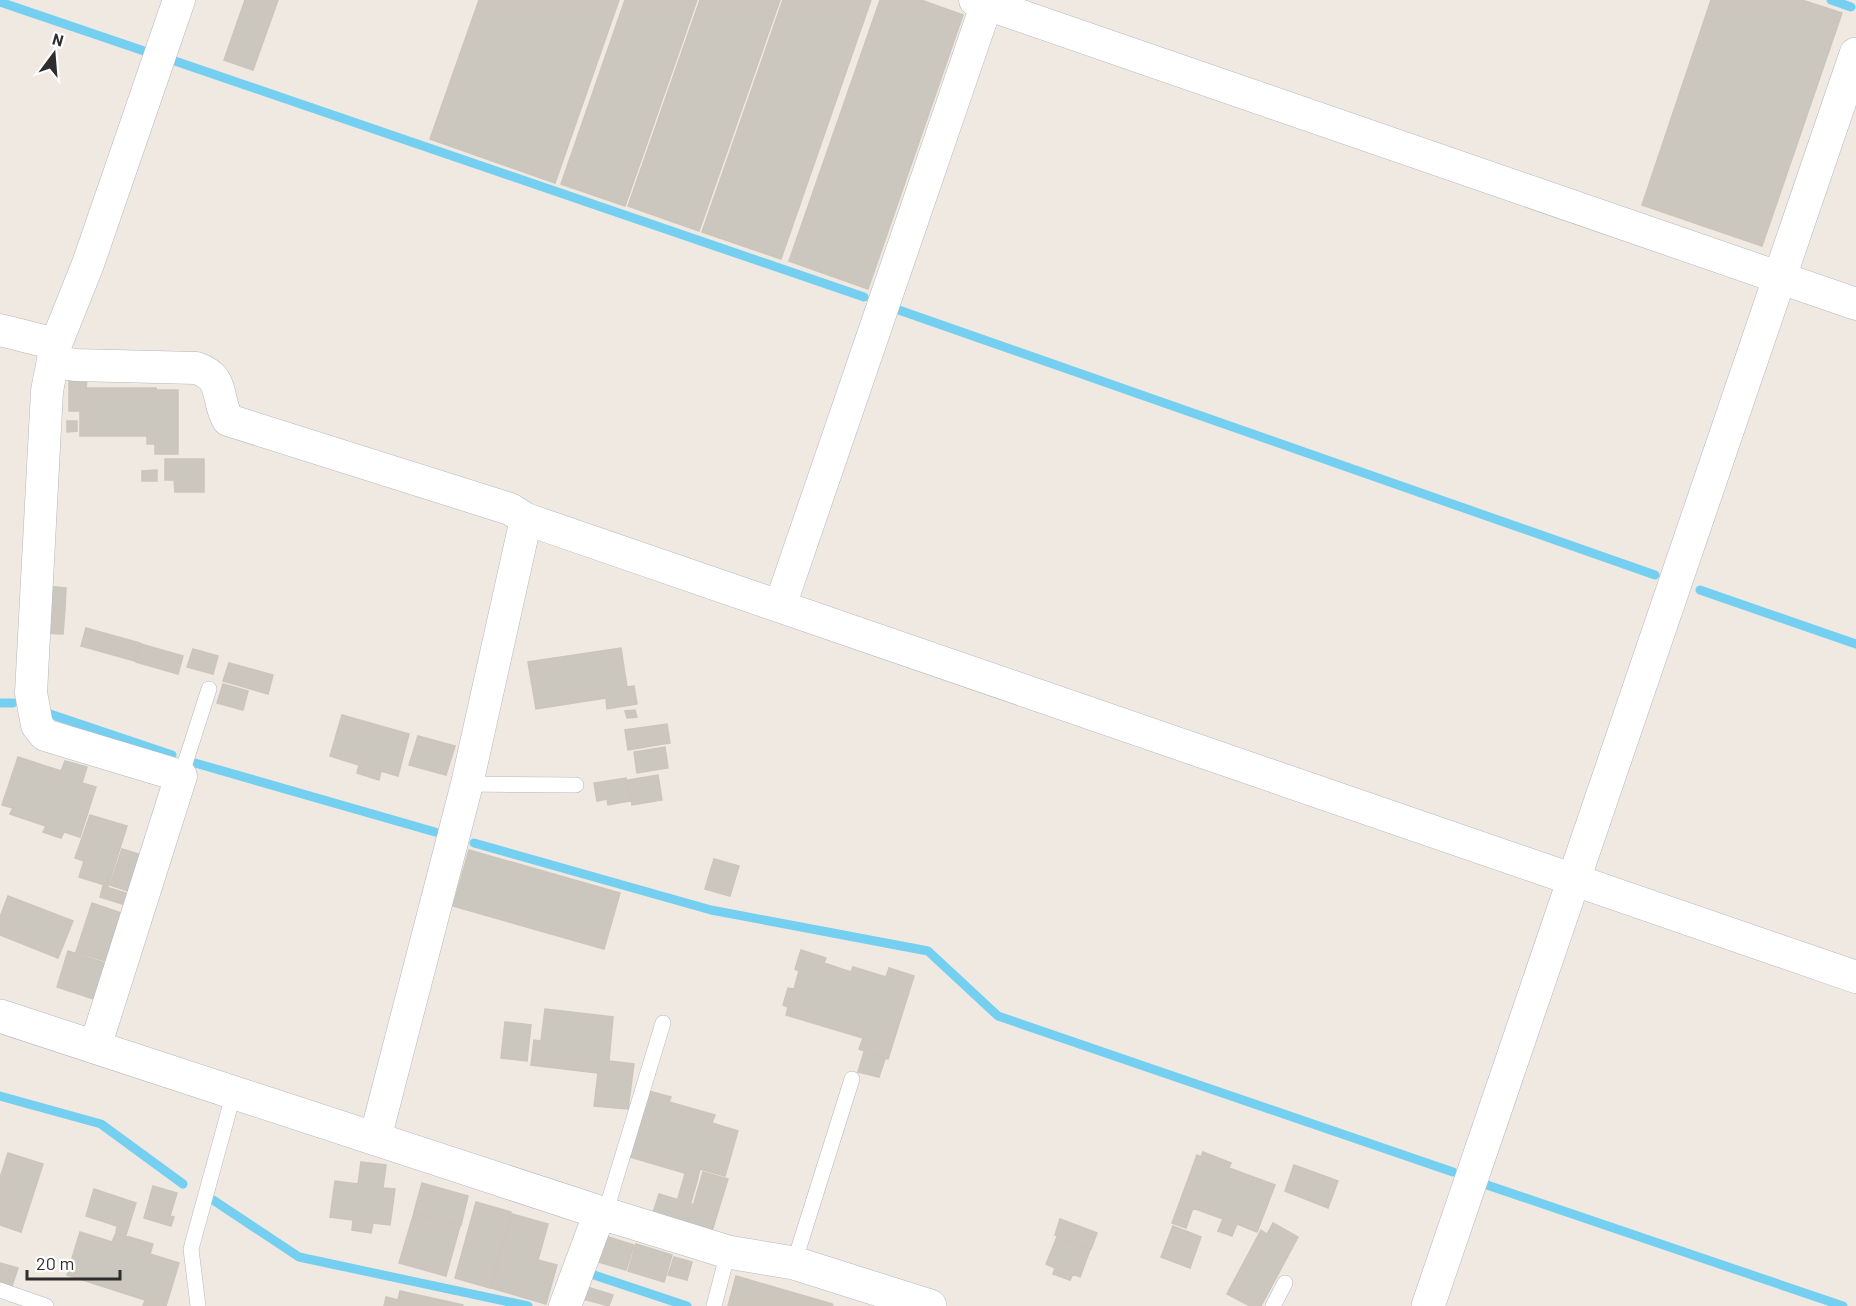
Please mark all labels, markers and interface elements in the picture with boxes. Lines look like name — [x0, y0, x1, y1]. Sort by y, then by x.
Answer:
north arrow — [24, 24, 84, 84]
text: N — [51, 29, 66, 50]
scale bar — [27, 1243, 120, 1281]
text: 20 m — [36, 1252, 74, 1274]

